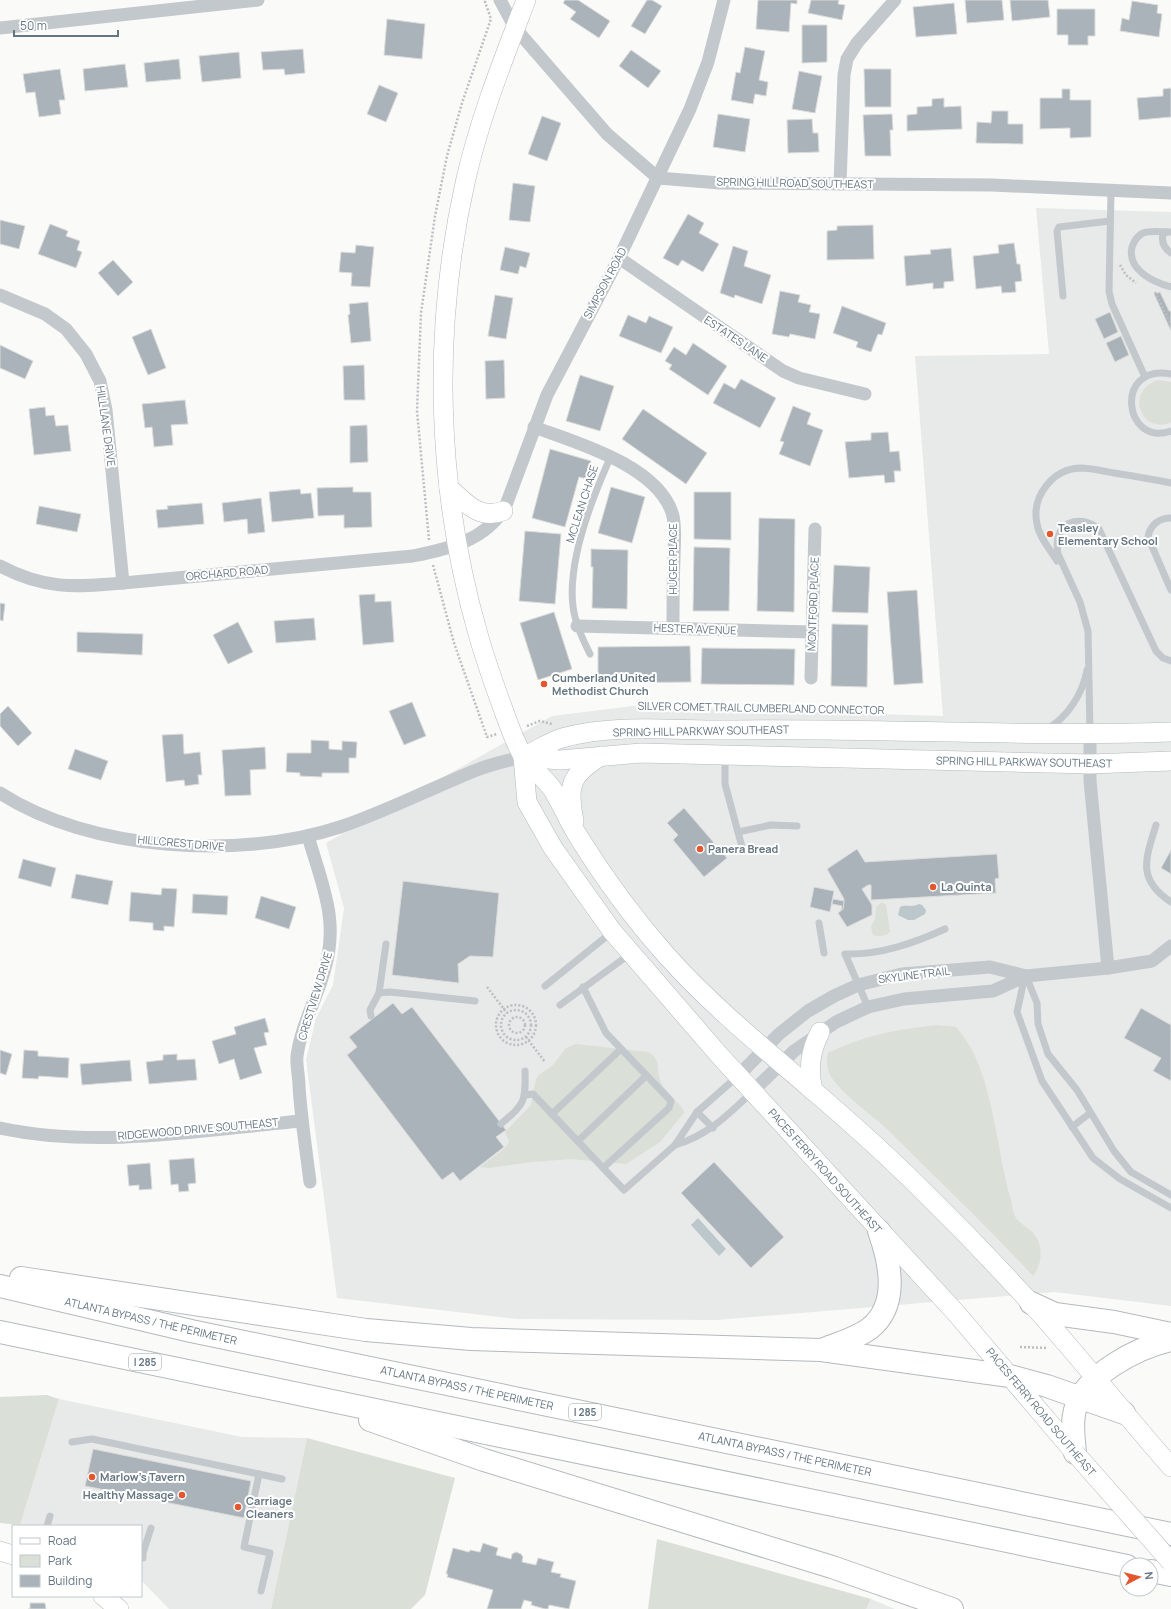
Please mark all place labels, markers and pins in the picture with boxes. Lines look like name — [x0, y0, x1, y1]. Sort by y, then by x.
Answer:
place label: Teasley Elementary School — [1058, 520, 1158, 548]
marker: Teasley Elementary School — [1045, 529, 1055, 539]
place label: Cumberland United Methodist Church — [552, 670, 656, 698]
marker: Cumberland United Methodist Church — [539, 679, 549, 689]
place label: Panera Bread — [708, 841, 778, 856]
marker: Panera Bread — [695, 844, 705, 854]
place label: La Quinta — [941, 879, 992, 894]
marker: La Quinta — [928, 882, 938, 892]
place label: Marlow's Tavern — [100, 1469, 185, 1484]
marker: Marlow's Tavern — [87, 1472, 97, 1482]
place label: Healthy Massage — [83, 1487, 174, 1502]
marker: Healthy Massage — [177, 1490, 187, 1500]
place label: Carriage Cleaners — [246, 1493, 294, 1521]
marker: Carriage Cleaners — [233, 1502, 243, 1512]

